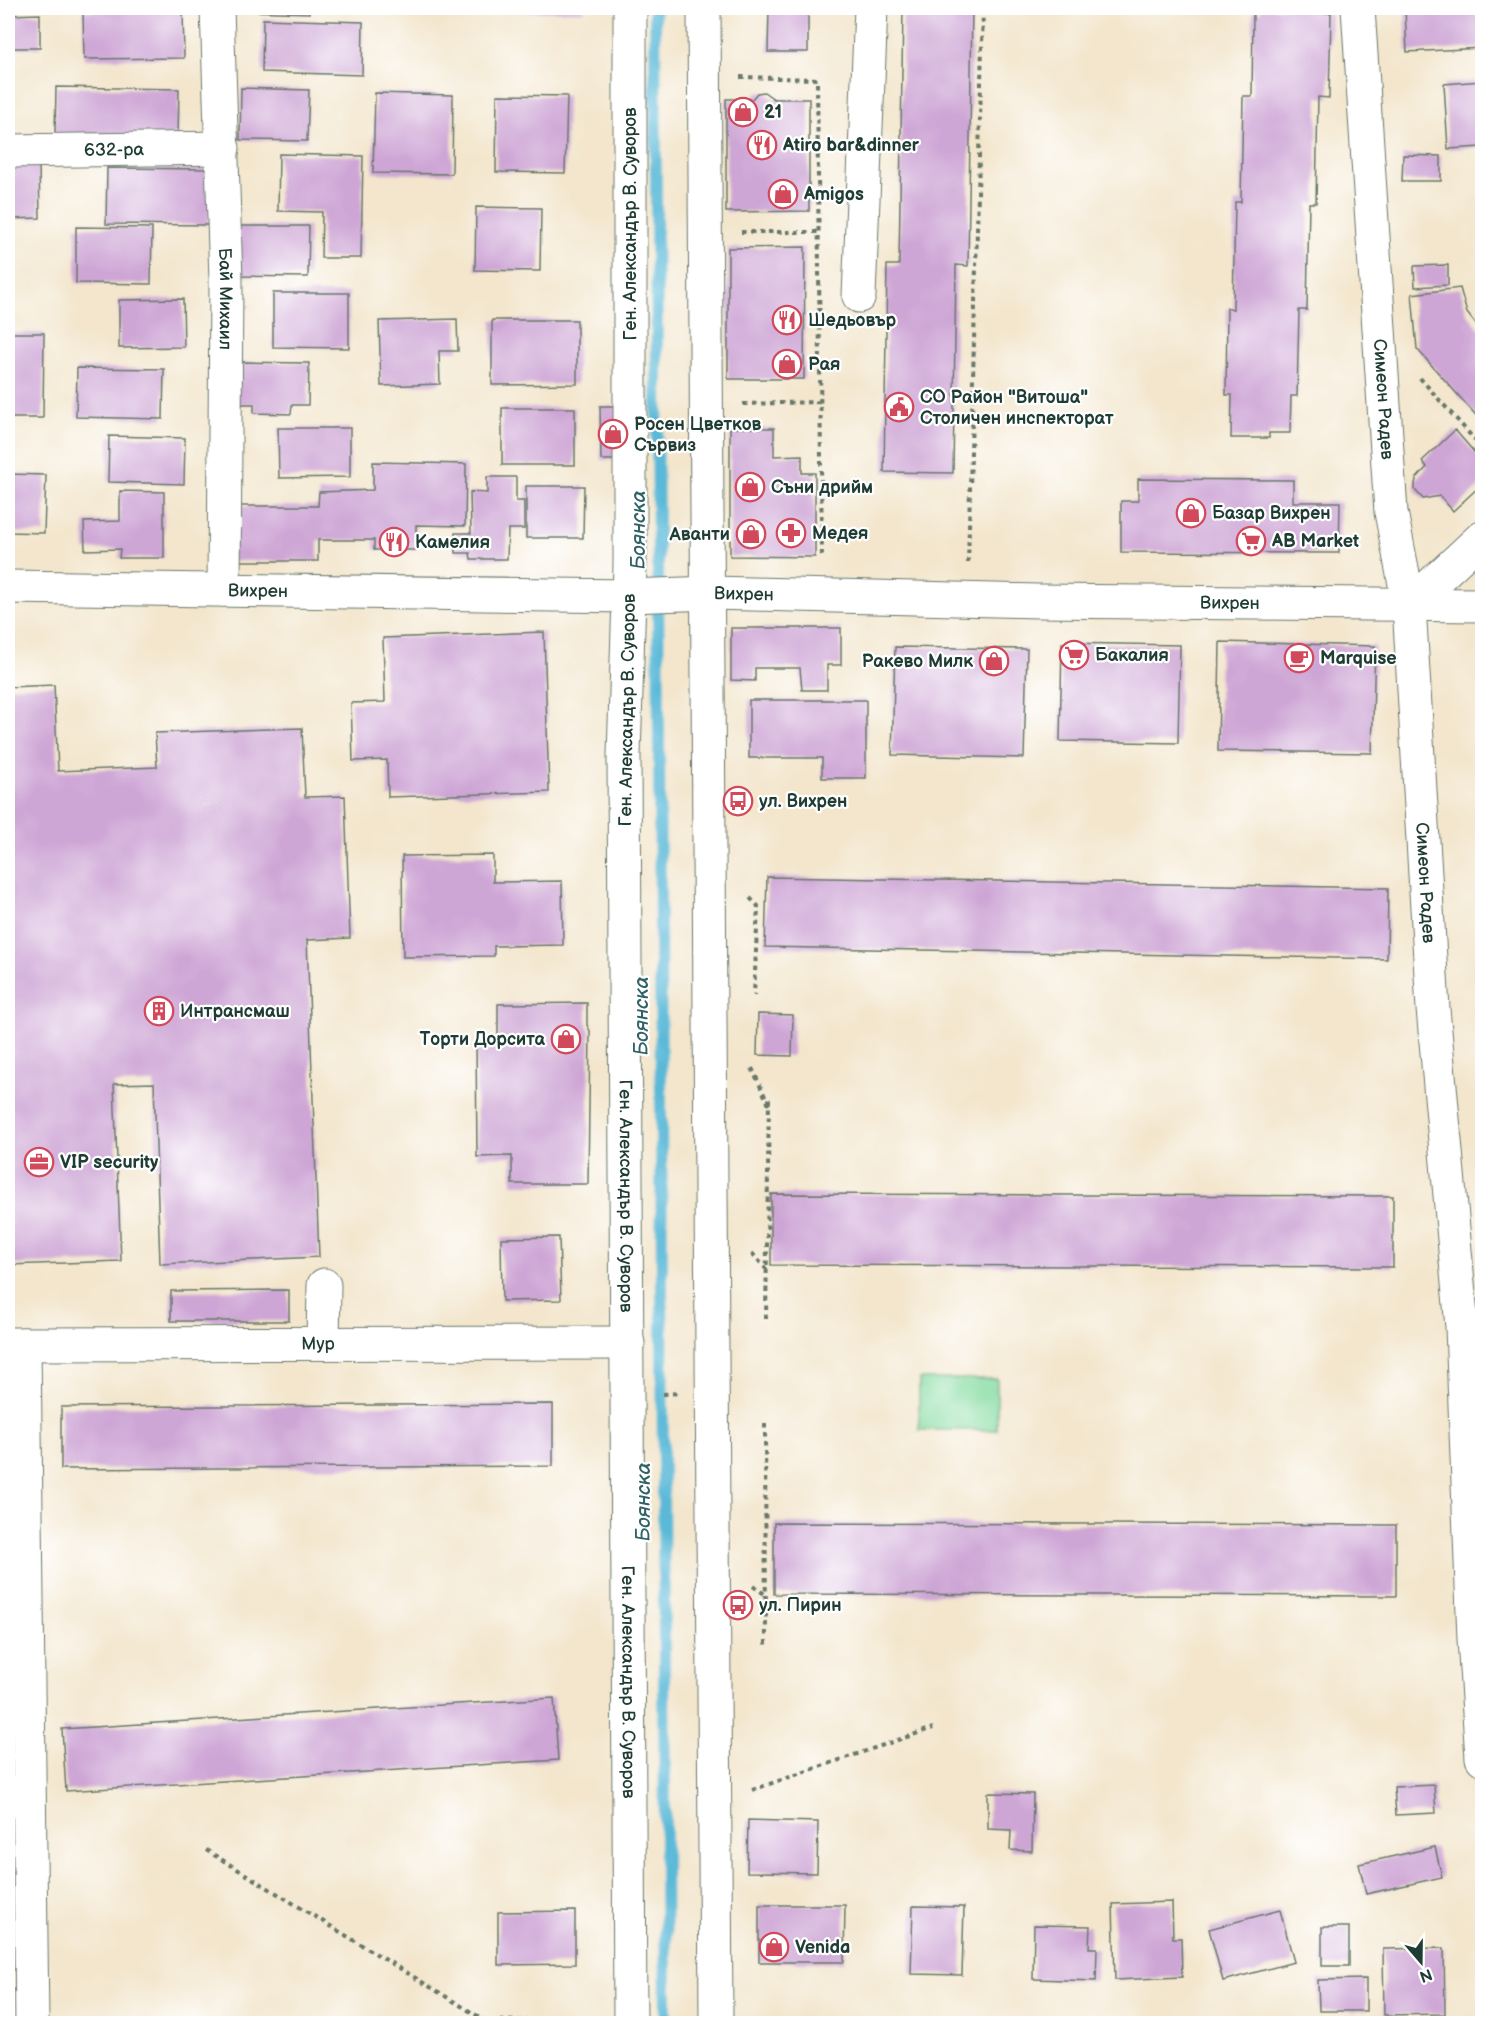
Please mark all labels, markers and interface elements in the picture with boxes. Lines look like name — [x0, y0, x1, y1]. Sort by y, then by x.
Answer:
shop icon: 21 — [727, 96, 759, 128]
place label: 21 — [764, 102, 782, 123]
street label: Ген. Александър В. Суворов — [620, 107, 641, 340]
restaurant icon: Atiro bar&dinner — [746, 129, 778, 161]
place label: Atiro bar&dinner — [782, 135, 920, 156]
street label: 632-ра — [84, 139, 145, 161]
shop icon: Amigos — [767, 178, 799, 210]
place label: Amigos — [803, 184, 864, 205]
street label: Бай Михаил — [214, 247, 236, 350]
restaurant icon: Шедьовър — [771, 304, 803, 336]
place label: Шедьовър — [808, 310, 897, 331]
street label: Симеон Радев — [1369, 338, 1398, 461]
shop icon: Рая — [771, 348, 803, 380]
place label: Рая — [808, 354, 840, 375]
place label: СО Район "Витоша" Столичен инспекторат — [920, 387, 1114, 429]
public building icon: СО Район "Витоша" Столичен инспекторат — [883, 391, 915, 423]
place label: Росен Цветков Сървиз — [634, 414, 762, 456]
shop icon: Росен Цветков Сървиз — [597, 418, 629, 450]
shop icon: Съни дрийм — [734, 471, 766, 503]
place label: Съни дрийм — [771, 477, 873, 498]
water label: Боянска — [627, 491, 651, 570]
shop icon: Базар Вихрен — [1175, 497, 1207, 529]
place label: Базар Вихрен — [1212, 503, 1331, 524]
pharmacy icon: Медея — [775, 517, 807, 549]
shop icon: Аванти — [735, 518, 767, 550]
place label: Медея — [812, 523, 868, 544]
place label: Аванти — [668, 524, 730, 545]
supermarket icon: AB Market — [1235, 525, 1267, 557]
restaurant icon: Камелия — [378, 526, 410, 558]
place label: AB Market — [1271, 531, 1359, 552]
place label: Камелия — [415, 532, 490, 553]
street label: Вихрен — [228, 580, 288, 602]
street label: Вихрен — [714, 583, 774, 606]
street label: Вихрен — [1200, 592, 1260, 614]
street label: Ген. Александър В. Суворов — [615, 593, 640, 827]
supermarket icon: Бакалия — [1058, 639, 1090, 671]
cafe icon: Marquise — [1283, 642, 1315, 674]
shop icon: Ракево Милк — [978, 645, 1010, 677]
place label: Бакалия — [1095, 645, 1169, 666]
place label: Marquise — [1320, 648, 1397, 669]
place label: Ракево Милк — [862, 651, 973, 672]
bus stop icon: ул. Вихрен — [722, 785, 754, 817]
place label: ул. Вихрен — [759, 791, 847, 812]
street label: Симеон Радев — [1411, 822, 1439, 944]
water label: Боянска — [630, 977, 654, 1056]
building icon: Интрансмаш — [143, 995, 175, 1027]
place label: Интрансмаш — [180, 1001, 290, 1022]
shop icon: Торти Дорсита — [550, 1023, 582, 1055]
place label: Торти Дорсита — [419, 1029, 546, 1050]
street label: Ген. Александър В. Суворов — [615, 1079, 637, 1313]
office icon: VIP security — [23, 1146, 55, 1178]
place label: VIP security — [60, 1152, 159, 1173]
street label: Мур — [301, 1333, 335, 1355]
water label: Боянска — [632, 1463, 656, 1542]
street label: Ген. Александър В. Суворов — [617, 1565, 639, 1799]
bus stop icon: ул. Пирин — [722, 1589, 754, 1621]
place label: ул. Пирин — [759, 1595, 841, 1616]
shop icon: Venida — [758, 1931, 790, 1963]
north arrow — [1391, 1932, 1451, 1992]
place label: Venida — [795, 1937, 850, 1958]
text: N — [1417, 1964, 1435, 1986]

